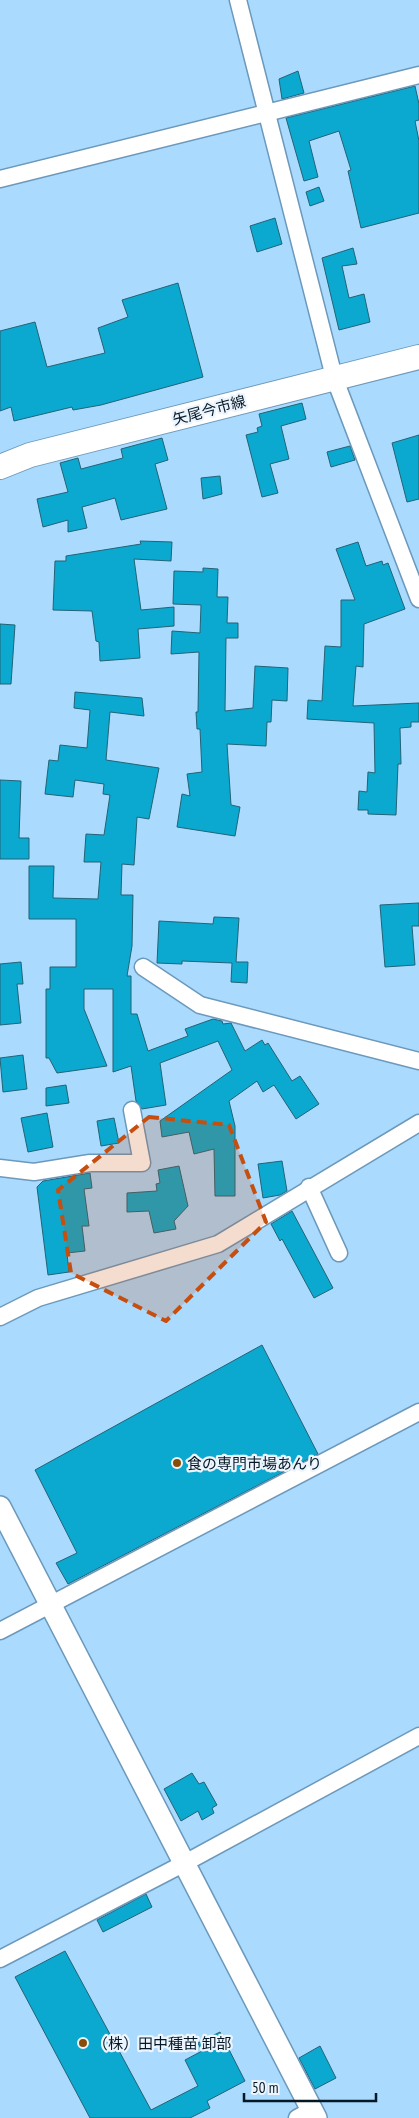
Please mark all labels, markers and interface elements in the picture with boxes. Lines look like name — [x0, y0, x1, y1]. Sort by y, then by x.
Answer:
street label: 矢尾今市線 — [170, 391, 248, 429]
place label: 食の専門市場あんり — [187, 1454, 322, 1473]
marker: 食の専門市場あんり — [171, 1457, 183, 1469]
place label: （株）田中種苗 卸部 — [93, 2034, 231, 2053]
marker: （株）田中種苗 卸部 — [77, 2037, 89, 2049]
scale bar — [244, 2070, 376, 2102]
text: 50 m — [252, 2078, 278, 2097]

